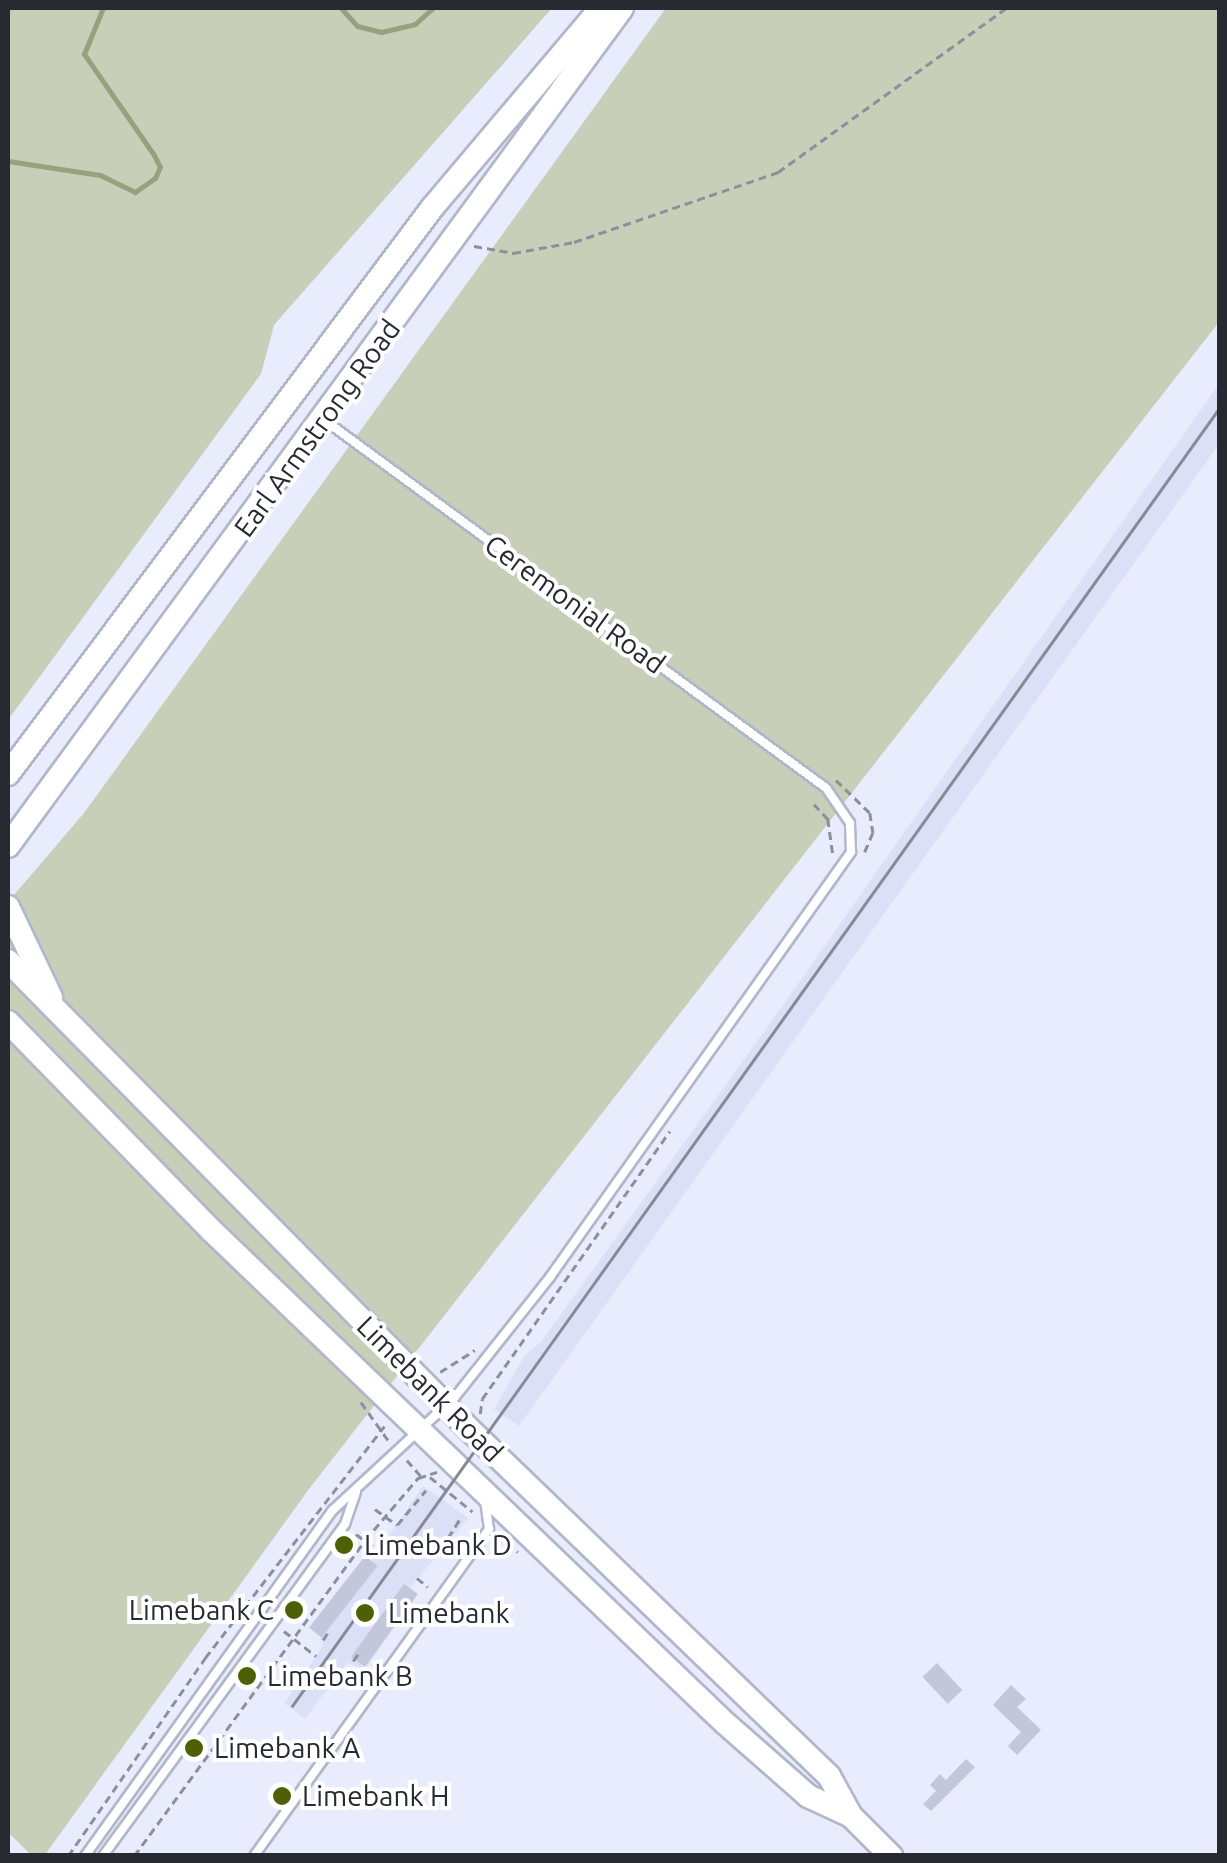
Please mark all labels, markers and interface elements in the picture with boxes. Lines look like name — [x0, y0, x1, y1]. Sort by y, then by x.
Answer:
street label: Earl Armstrong Road — [227, 313, 407, 543]
street label: Ceremonial Road — [478, 527, 672, 681]
street label: Limebank Road — [350, 1309, 510, 1469]
place label: Limebank D — [364, 1528, 512, 1562]
marker: Limebank D — [333, 1534, 355, 1556]
place label: Limebank C — [129, 1593, 274, 1627]
place label: Limebank — [388, 1596, 510, 1630]
marker: Limebank C — [283, 1599, 305, 1621]
marker: Limebank — [352, 1600, 378, 1626]
place label: Limebank B — [267, 1659, 413, 1693]
marker: Limebank B — [236, 1665, 258, 1687]
place label: Limebank A — [214, 1731, 360, 1765]
marker: Limebank A — [183, 1737, 205, 1759]
place label: Limebank H — [302, 1779, 450, 1813]
marker: Limebank H — [271, 1785, 293, 1807]

